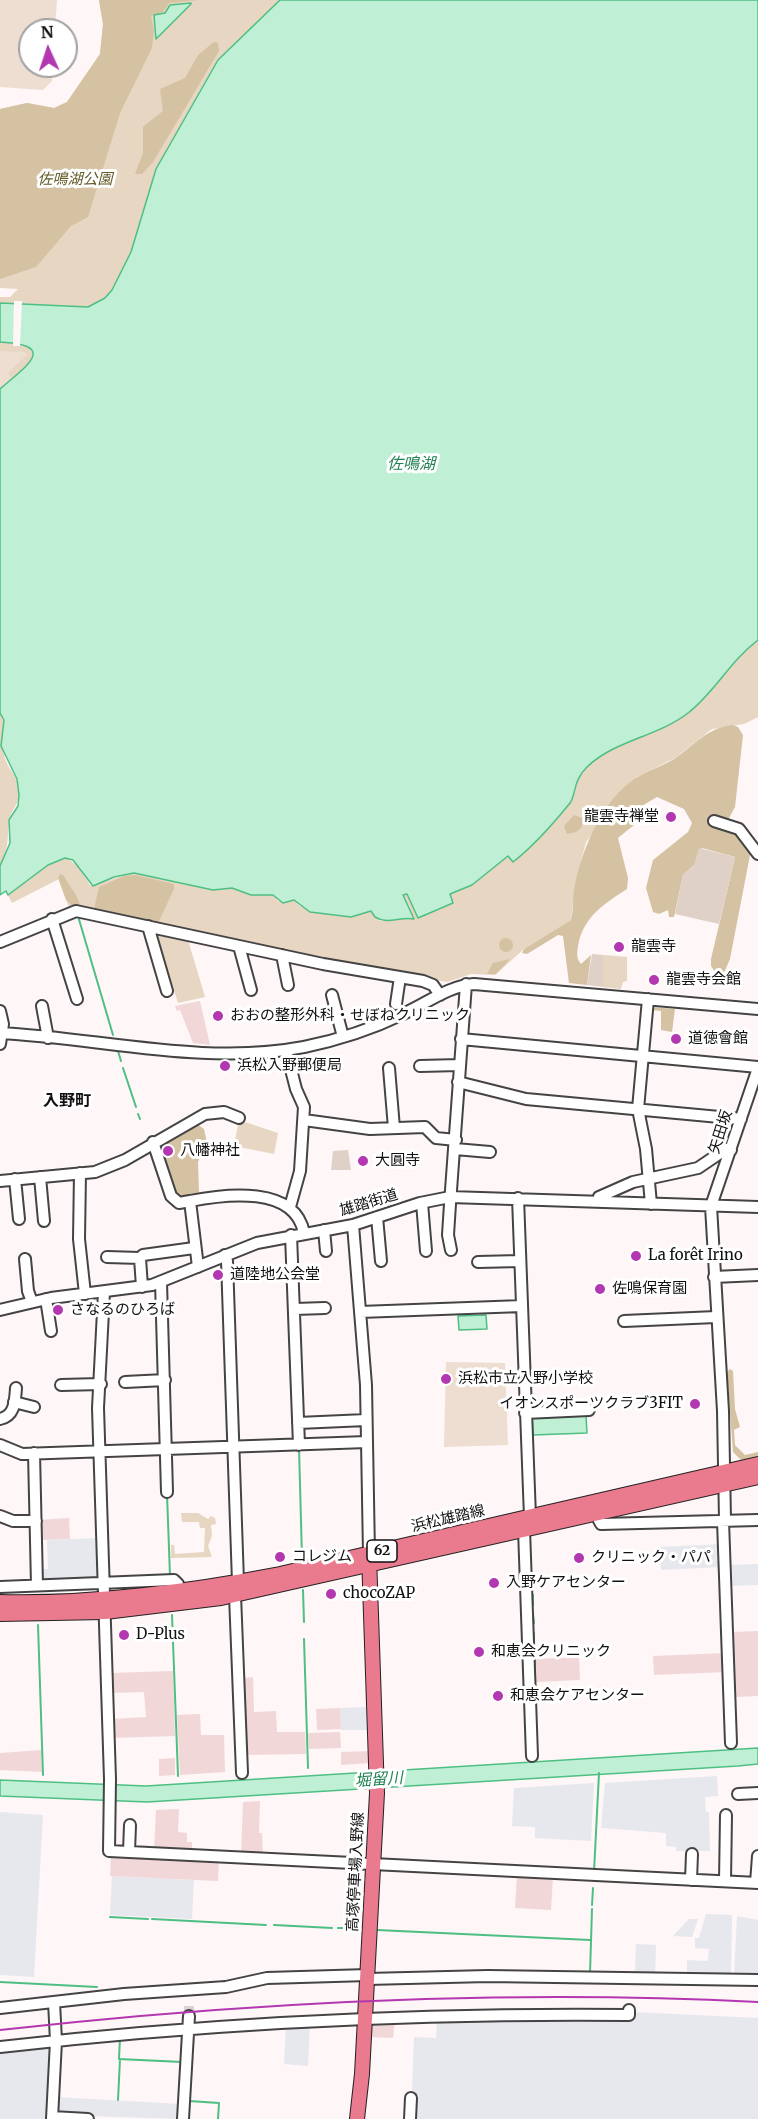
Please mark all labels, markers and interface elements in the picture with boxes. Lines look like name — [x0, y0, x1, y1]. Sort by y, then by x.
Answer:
north arrow — [18, 18, 78, 78]
text: N — [40, 22, 54, 42]
park label: 佐鳴湖公園 — [38, 171, 112, 189]
water label: 佐鳴湖 — [387, 454, 435, 474]
place label: 龍雲寺禅堂 — [584, 808, 659, 826]
marker: 龍雲寺禅堂 — [664, 810, 678, 824]
place label: 龍雲寺 — [631, 938, 676, 956]
marker: 龍雲寺 — [612, 940, 626, 954]
place label: 龍雲寺会館 — [666, 971, 741, 989]
marker: 龍雲寺会館 — [647, 973, 661, 987]
place label: おおの整形外科・せぼねクリニック — [230, 1007, 470, 1025]
marker: おおの整形外科・せぼねクリニック — [211, 1009, 225, 1023]
place label: 道徳會館 — [688, 1030, 748, 1048]
marker: 道徳會館 — [669, 1032, 683, 1046]
place label: 浜松入野郵便局 — [237, 1057, 342, 1075]
marker: 浜松入野郵便局 — [218, 1059, 232, 1073]
district label: 入野町 — [43, 1091, 91, 1111]
street label: 矢田坂 — [705, 1108, 737, 1156]
place label: 八幡神社 — [180, 1142, 240, 1160]
marker: 八幡神社 — [161, 1144, 175, 1158]
place label: 大圓寺 — [375, 1152, 420, 1170]
marker: 大圓寺 — [356, 1154, 370, 1168]
street label: 雄踏街道 — [338, 1186, 400, 1220]
place label: La forêt Irino — [648, 1247, 743, 1265]
marker: La forêt Irino — [629, 1249, 643, 1263]
place label: 道陸地公会堂 — [230, 1266, 320, 1284]
marker: 道陸地公会堂 — [211, 1268, 225, 1282]
place label: 佐鳴保育園 — [612, 1280, 687, 1298]
marker: 佐鳴保育園 — [593, 1282, 607, 1296]
place label: さなるのひろば — [70, 1301, 175, 1319]
marker: さなるのひろば — [51, 1303, 65, 1317]
place label: 浜松市立入野小学校 — [458, 1370, 593, 1388]
marker: 浜松市立入野小学校 — [439, 1372, 453, 1386]
place label: イオンスポーツクラブ3FIT — [499, 1395, 683, 1413]
marker: イオンスポーツクラブ3FIT — [688, 1397, 702, 1411]
street label: 浜松雄踏線 — [409, 1502, 487, 1536]
road number: 62 — [367, 1540, 397, 1562]
place label: コレジム — [292, 1548, 352, 1566]
place label: クリニック・パパ — [591, 1549, 711, 1567]
marker: コレジム — [273, 1550, 287, 1564]
marker: クリニック・パパ — [572, 1551, 586, 1565]
place label: 入野ケアセンター — [506, 1574, 626, 1592]
marker: 入野ケアセンター — [487, 1576, 501, 1590]
place label: chocoZAP — [343, 1585, 415, 1603]
marker: chocoZAP — [324, 1587, 338, 1601]
place label: D-Plus — [136, 1626, 185, 1644]
marker: D-Plus — [117, 1628, 131, 1642]
place label: 和恵会クリニック — [491, 1643, 611, 1661]
marker: 和恵会クリニック — [472, 1645, 486, 1659]
place label: 和恵会ケアセンター — [510, 1687, 645, 1705]
marker: 和恵会ケアセンター — [491, 1689, 505, 1703]
water label: 堀留川 — [354, 1769, 404, 1791]
street label: 高塚停車場入野線 — [344, 1812, 368, 1932]

